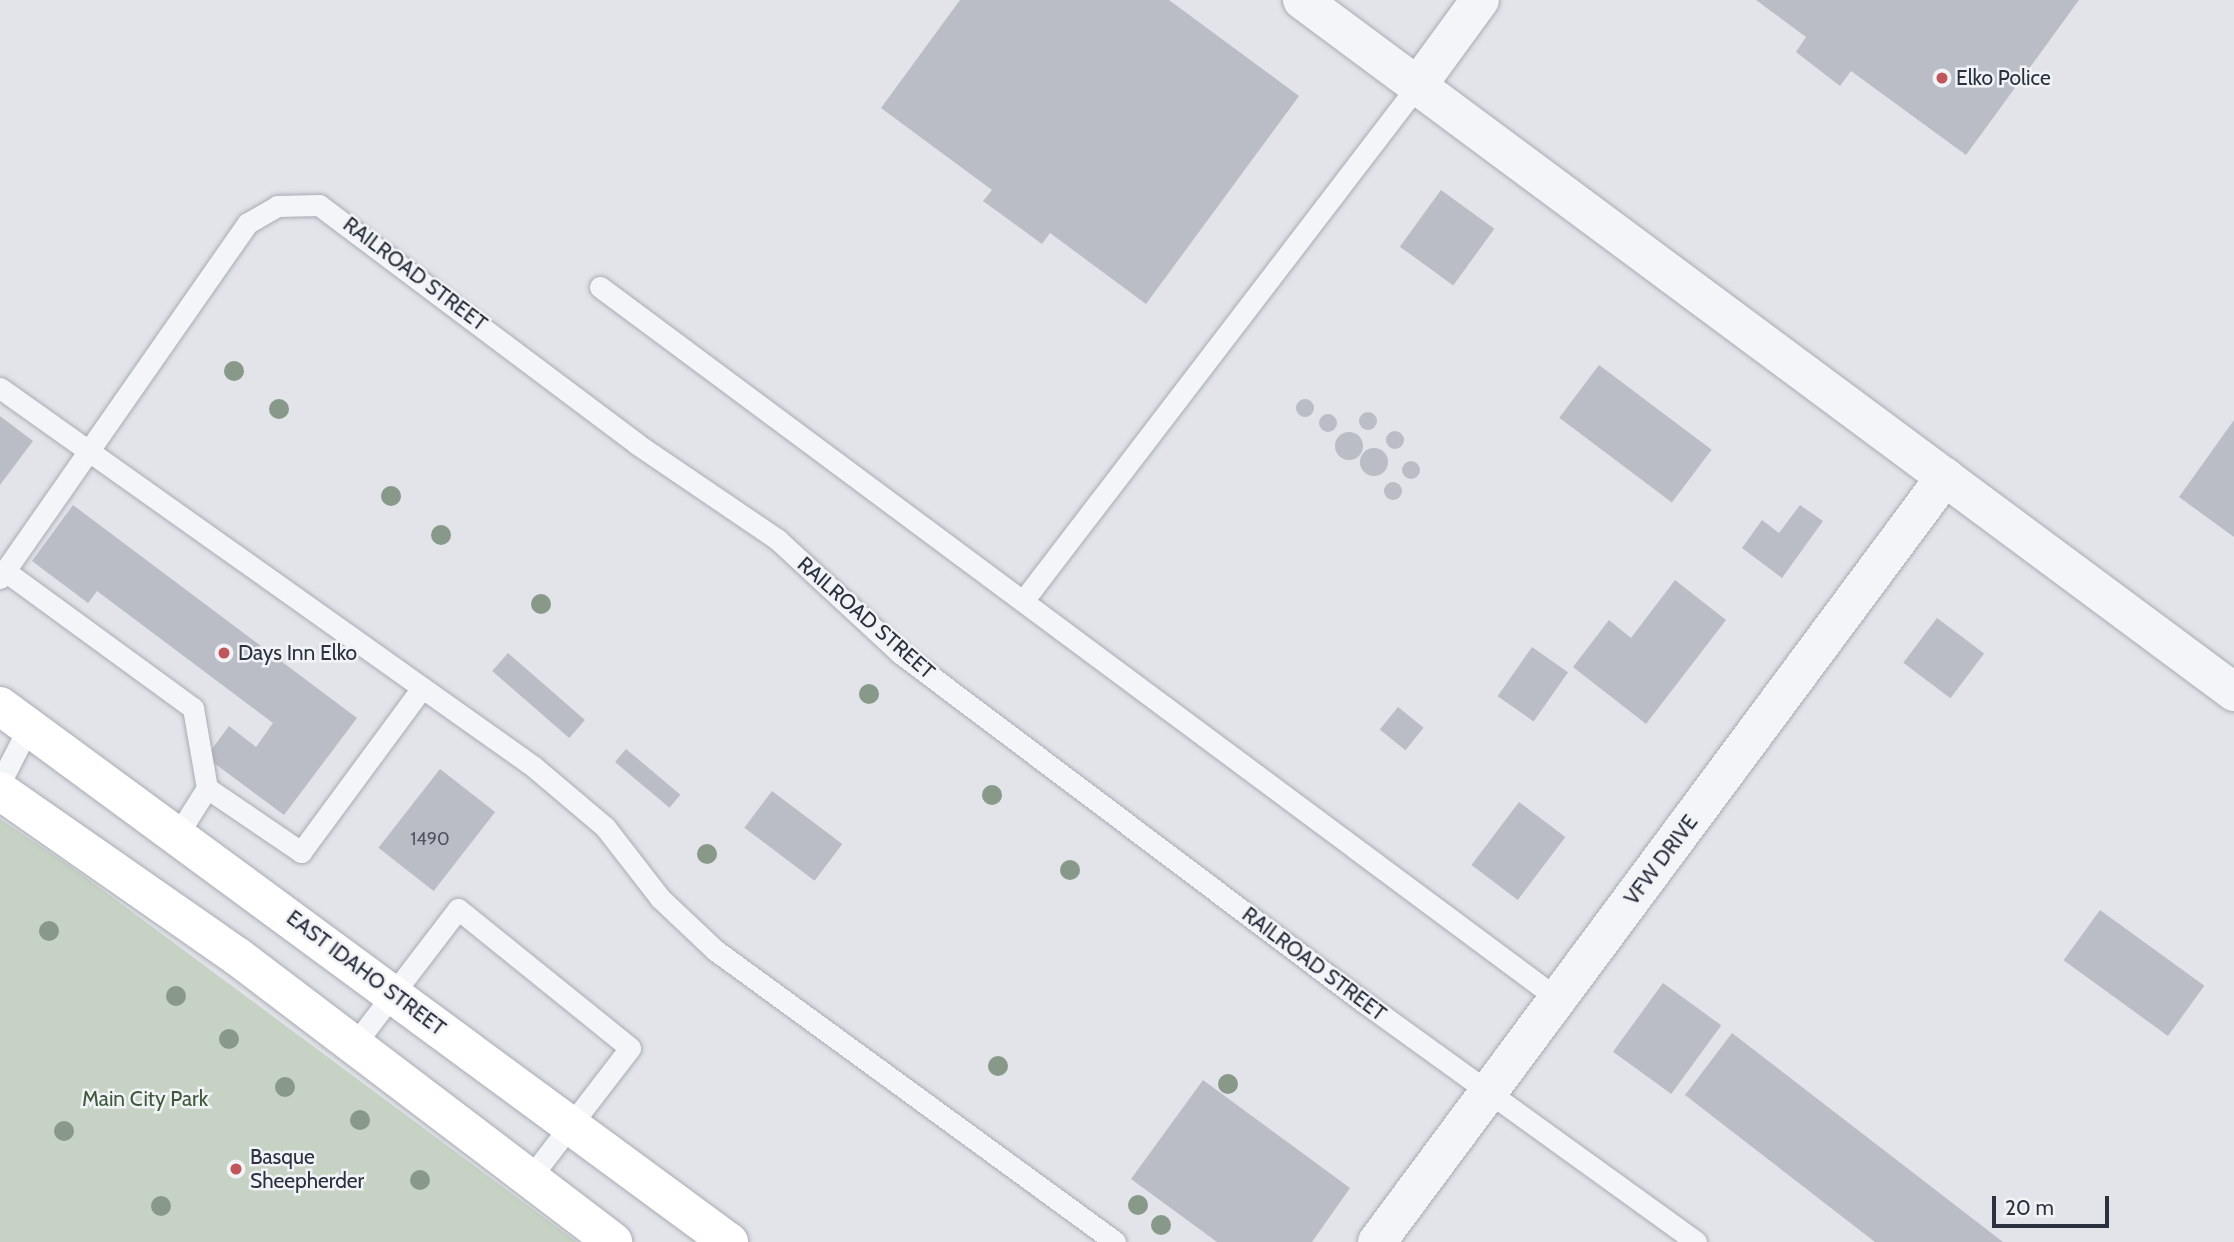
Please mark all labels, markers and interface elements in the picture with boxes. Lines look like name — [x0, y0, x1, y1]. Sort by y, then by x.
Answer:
place label: Elko Police — [1956, 65, 2051, 91]
marker: Elko Police — [1934, 70, 1950, 86]
street label: RAILROAD STREET — [338, 212, 492, 336]
street label: RAILROAD STREET — [792, 552, 940, 684]
place label: Days Inn Elko — [238, 640, 357, 666]
marker: Days Inn Elko — [216, 645, 232, 661]
street label: VFW DRIVE — [1619, 810, 1703, 910]
house number: 1490 — [410, 828, 450, 850]
street label: RAILROAD STREET — [1237, 902, 1391, 1026]
street label: EAST IDAHO STREET — [282, 905, 450, 1041]
park label: Main City Park — [82, 1086, 208, 1112]
place label: Basque Sheepherder — [250, 1144, 364, 1194]
marker: Basque Sheepherder — [228, 1161, 244, 1177]
scale bar — [1996, 1182, 2113, 1226]
text: 20 m — [2005, 1195, 2054, 1220]

